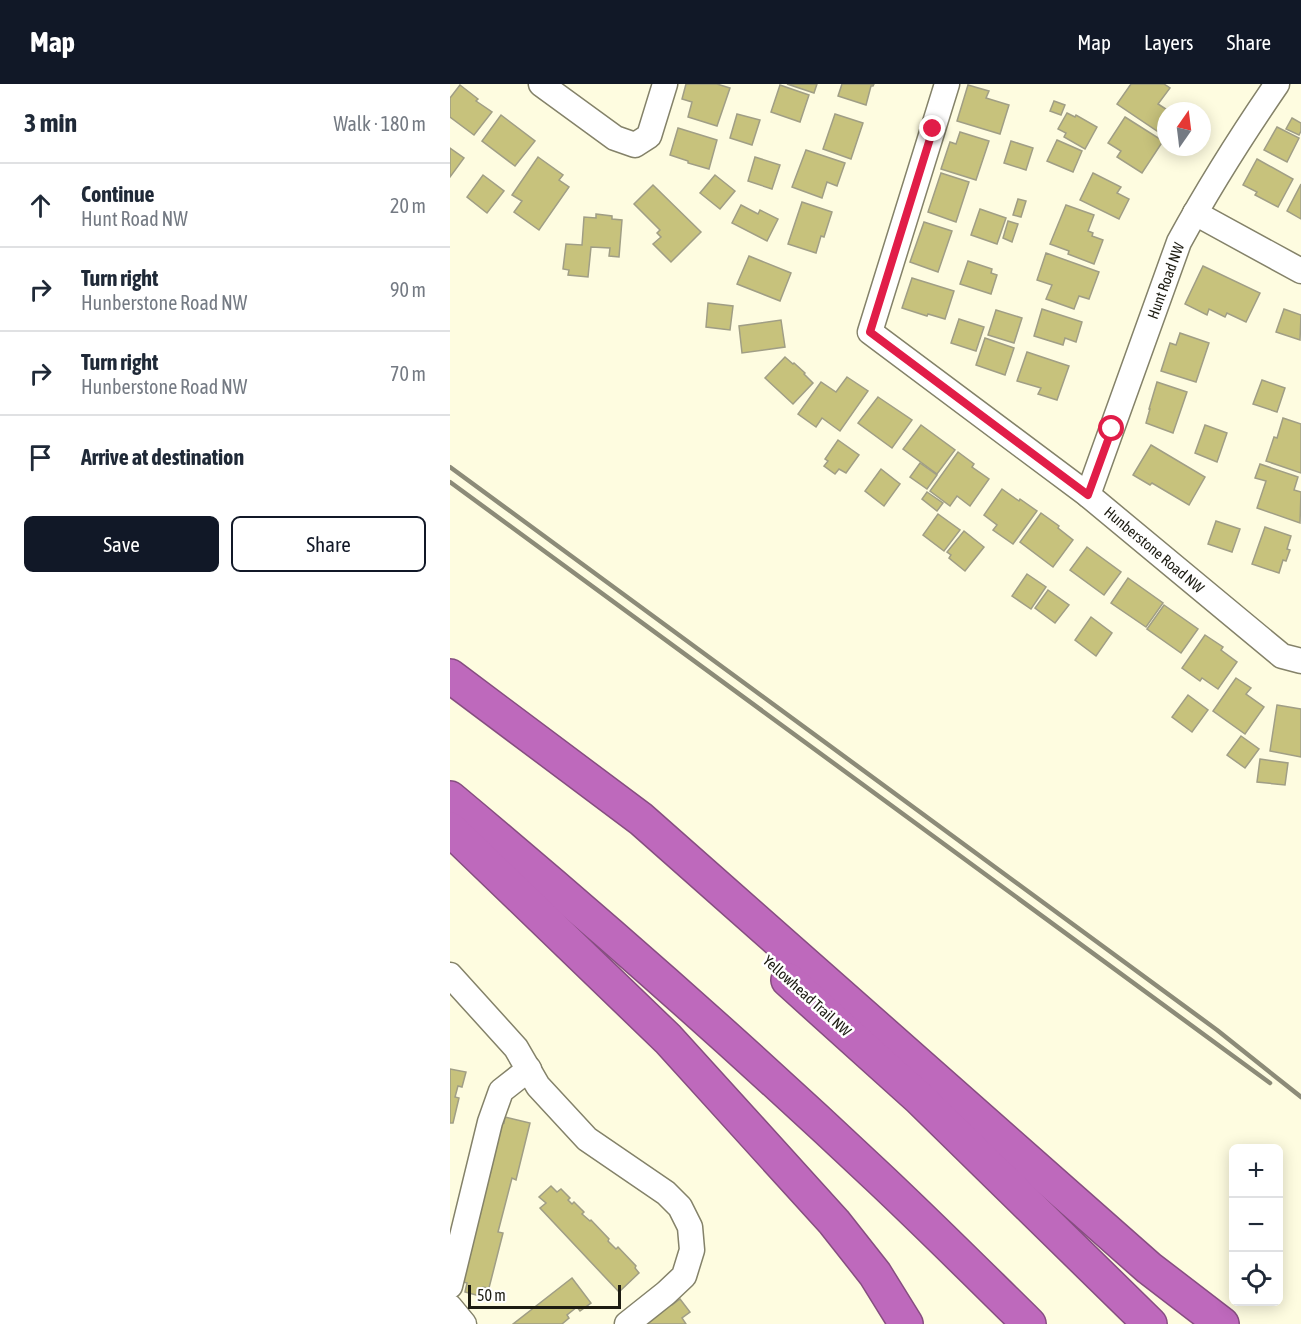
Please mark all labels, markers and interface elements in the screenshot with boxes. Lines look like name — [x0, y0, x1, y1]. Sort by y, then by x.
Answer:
text: Map — [30, 26, 75, 58]
text: Map — [1077, 30, 1111, 54]
text: Layers — [1144, 30, 1194, 54]
text: Share — [1227, 30, 1271, 54]
north arrow — [1157, 102, 1211, 156]
text: 3 min — [24, 108, 77, 138]
text: Walk · 180 m — [334, 112, 426, 135]
route end — [919, 115, 945, 141]
text: Continue — [81, 181, 155, 207]
icon: ahead — [24, 189, 57, 222]
text: 20 m — [390, 194, 426, 217]
text: Hunt Road NW — [81, 207, 188, 230]
street label: Hunt Road NW — [1144, 240, 1187, 321]
text: Turn right — [81, 265, 158, 291]
icon: right — [24, 273, 57, 306]
text: 90 m — [390, 278, 426, 301]
text: Hunberstone Road NW — [81, 291, 247, 314]
text: Turn right — [81, 349, 158, 375]
icon: right — [24, 357, 57, 390]
text: 70 m — [390, 362, 426, 385]
text: Hunberstone Road NW — [81, 375, 247, 398]
route start — [1098, 415, 1124, 441]
icon: arrive — [24, 441, 57, 474]
text: Arrive at destination — [81, 444, 244, 470]
street label: Hunberstone Road NW — [1101, 503, 1208, 596]
button: Save — [24, 516, 219, 572]
button: Share — [231, 516, 426, 572]
street label: Yellowhead Trail NW — [760, 952, 855, 1040]
map controls — [1229, 1144, 1283, 1306]
button: + — [1229, 1144, 1283, 1198]
button: − — [1229, 1198, 1283, 1252]
button: locate — [1229, 1252, 1283, 1306]
scale bar — [468, 1282, 621, 1310]
text: 50 m — [477, 1286, 506, 1304]

